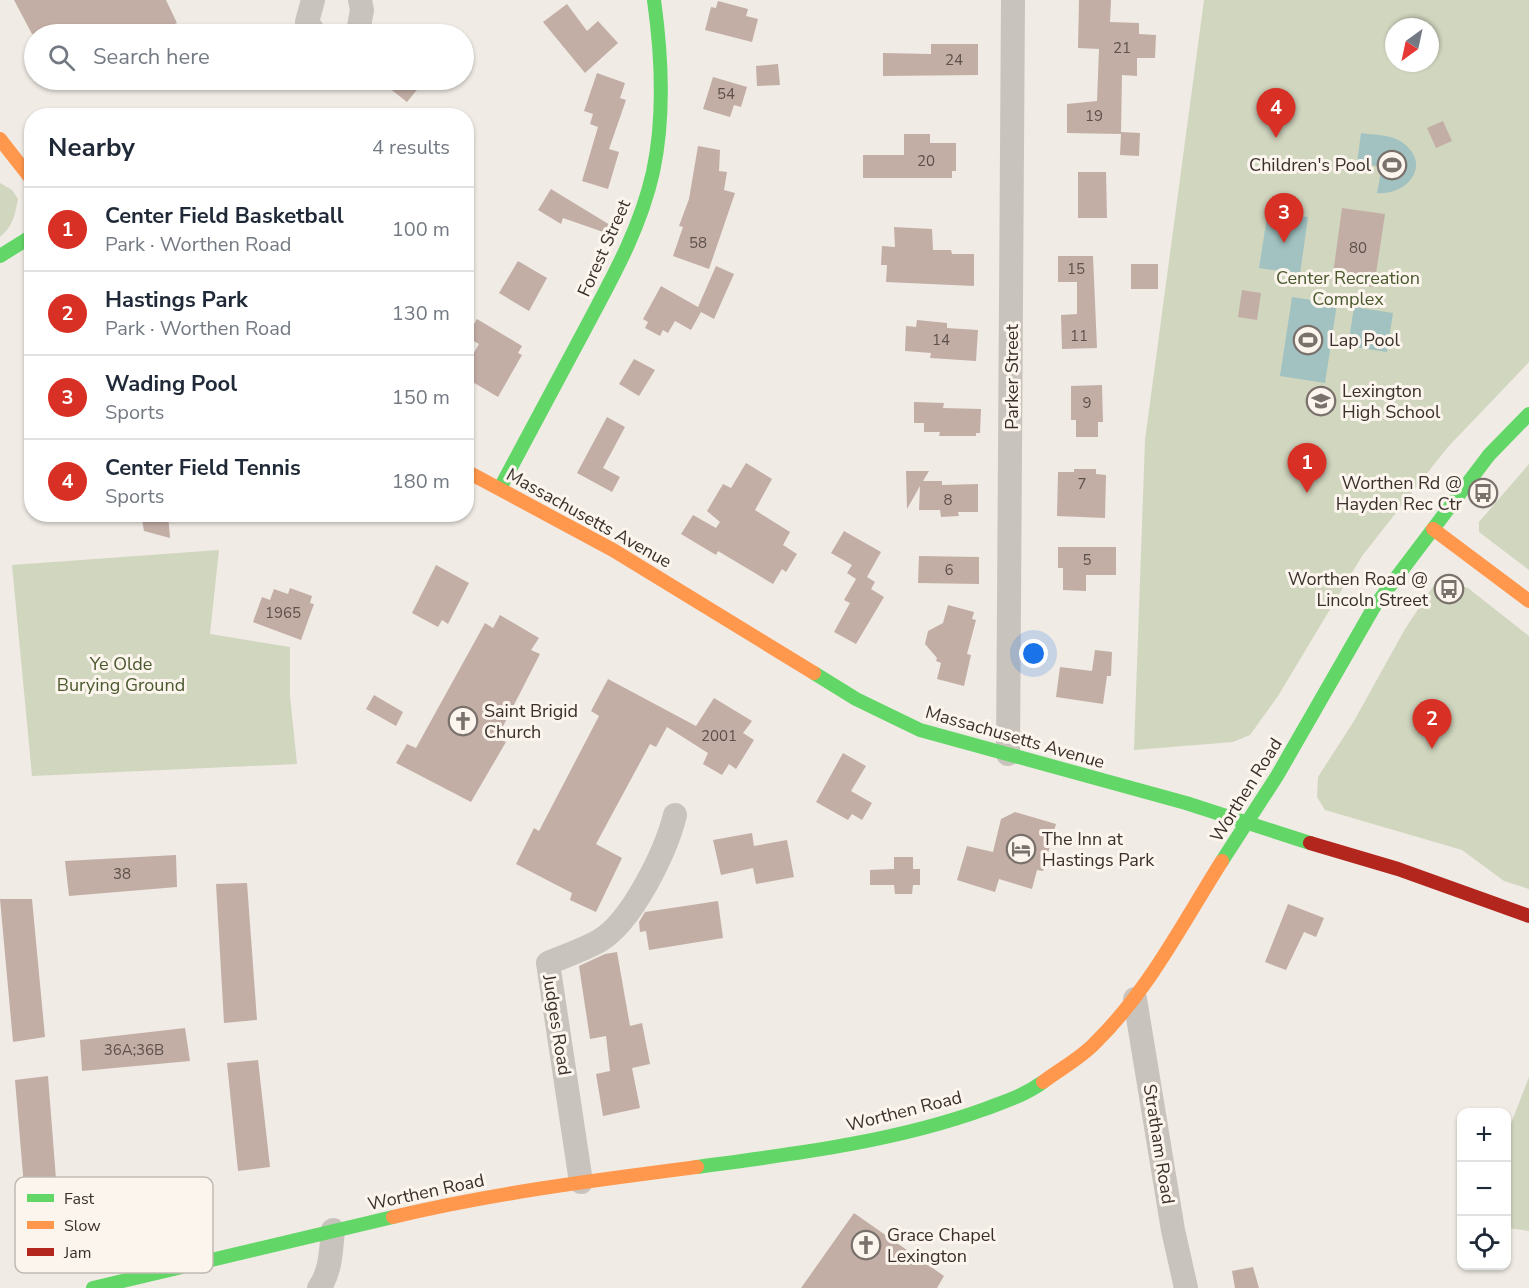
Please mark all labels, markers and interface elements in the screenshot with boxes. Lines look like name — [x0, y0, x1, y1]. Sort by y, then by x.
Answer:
north arrow — [1385, 18, 1439, 72]
search box — [24, 24, 474, 90]
house number: 21 — [1113, 38, 1131, 58]
icon: search — [45, 41, 78, 74]
text: Search here — [93, 42, 210, 72]
house number: 24 — [945, 50, 963, 70]
house number: 54 — [717, 84, 735, 104]
pin: 4 — [1256, 88, 1296, 138]
house number: 19 — [1085, 106, 1103, 126]
text: Nearby — [48, 130, 135, 165]
text: 4 results — [372, 134, 450, 161]
sports icon: Children's Pool — [1376, 149, 1408, 181]
house number: 20 — [917, 151, 935, 171]
place label: Children's Pool — [1249, 153, 1372, 177]
pin: 3 — [1264, 194, 1304, 243]
street label: Forest Street — [572, 195, 636, 300]
text: Center Field Basketball — [105, 201, 344, 231]
text: 1 — [62, 216, 74, 243]
text: 100 m — [392, 216, 450, 243]
text: Park · Worthen Road — [105, 231, 291, 258]
house number: 58 — [689, 233, 707, 253]
house number: 80 — [1349, 238, 1367, 258]
house number: 15 — [1067, 259, 1085, 279]
park label: Center Recreation Complex — [1276, 266, 1420, 311]
text: Hastings Park — [105, 285, 248, 315]
text: 2 — [62, 300, 74, 327]
text: 130 m — [392, 300, 450, 327]
text: Park · Worthen Road — [105, 315, 291, 342]
street label: Parker Street — [1000, 324, 1024, 430]
sports icon: Lap Pool — [1292, 324, 1324, 356]
house number: 11 — [1070, 326, 1088, 346]
place label: Lap Pool — [1329, 328, 1400, 352]
house number: 14 — [932, 330, 950, 350]
text: Wading Pool — [105, 369, 237, 399]
place label: Lexington High School — [1342, 379, 1441, 424]
text: 3 — [62, 384, 74, 411]
text: 150 m — [392, 384, 450, 411]
school or university icon: Lexington High School — [1305, 385, 1337, 417]
house number: 9 — [1082, 393, 1092, 413]
text: Sports — [105, 399, 164, 426]
pin: 1 — [1288, 444, 1326, 493]
text: Center Field Tennis — [105, 453, 301, 483]
street label: Massachusetts Avenue — [502, 463, 676, 573]
text: 4 — [62, 468, 74, 495]
text: 180 m — [392, 468, 450, 495]
place label: Worthen Rd @ Hayden Rec Ctr — [1336, 471, 1463, 516]
house number: 7 — [1077, 474, 1087, 494]
bus stop icon: Worthen Rd @ Hayden Rec Ctr — [1467, 477, 1499, 509]
text: Sports — [105, 483, 164, 510]
house number: 8 — [943, 490, 953, 510]
house number: 5 — [1082, 550, 1092, 570]
house number: 6 — [944, 560, 954, 580]
place label: Worthen Road @ Lincoln Street — [1288, 567, 1429, 612]
bus stop icon: Worthen Road @ Lincoln Street — [1433, 573, 1465, 605]
house number: 1965 — [265, 603, 301, 623]
your location — [1019, 639, 1048, 668]
park label: Ye Olde Burying Ground — [57, 652, 185, 697]
place label: Saint Brigid Church — [484, 699, 578, 744]
street label: Massachusetts Avenue — [922, 700, 1108, 774]
pin: 2 — [1412, 700, 1452, 749]
church icon: Saint Brigid Church — [447, 705, 479, 737]
house number: 2001 — [701, 726, 737, 746]
street label: Worthen Road — [1204, 733, 1288, 847]
place label: The Inn at Hastings Park — [1042, 827, 1155, 872]
hotel icon: The Inn at Hastings Park — [1005, 833, 1037, 865]
house number: 38 — [113, 864, 131, 884]
street label: Judges Road — [537, 972, 577, 1077]
house number: 36A;36B — [104, 1040, 164, 1060]
street label: Stratham Road — [1138, 1082, 1180, 1206]
street label: Worthen Road — [844, 1085, 964, 1137]
map controls — [1457, 1108, 1511, 1270]
button: + — [1457, 1108, 1511, 1162]
button: − — [1457, 1162, 1511, 1216]
street label: Worthen Road — [366, 1168, 486, 1216]
legend — [15, 1177, 213, 1273]
text: Fast — [64, 1188, 95, 1210]
text: Slow — [64, 1215, 101, 1237]
button: locate — [1457, 1216, 1511, 1270]
place label: Grace Chapel Lexington — [887, 1223, 996, 1268]
church icon: Grace Chapel Lexington — [850, 1229, 882, 1261]
text: Jam — [63, 1242, 91, 1264]

